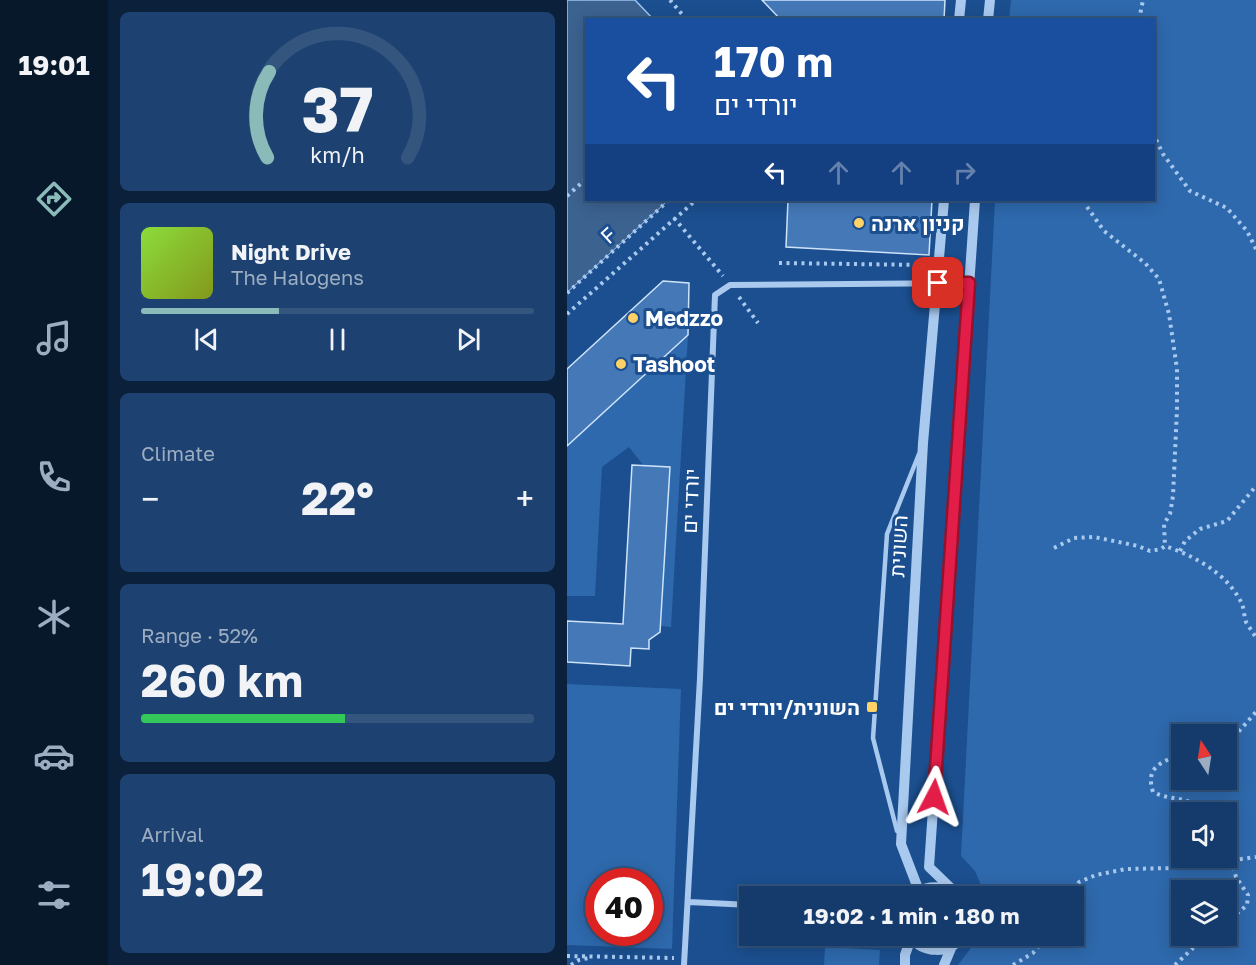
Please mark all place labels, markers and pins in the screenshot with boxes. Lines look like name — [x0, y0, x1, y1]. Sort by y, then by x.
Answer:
place label: קניון ארנה — [871, 210, 965, 236]
marker: קניון ארנה — [852, 216, 866, 230]
pin — [912, 257, 963, 308]
place label: Medzzo — [645, 305, 723, 331]
marker: Medzzo — [626, 311, 640, 325]
place label: Tashoot — [633, 351, 715, 377]
marker: Tashoot — [614, 357, 628, 371]
place label: השונית/יורדי ים — [714, 694, 860, 720]
marker: השונית/יורדי ים — [865, 700, 879, 714]

